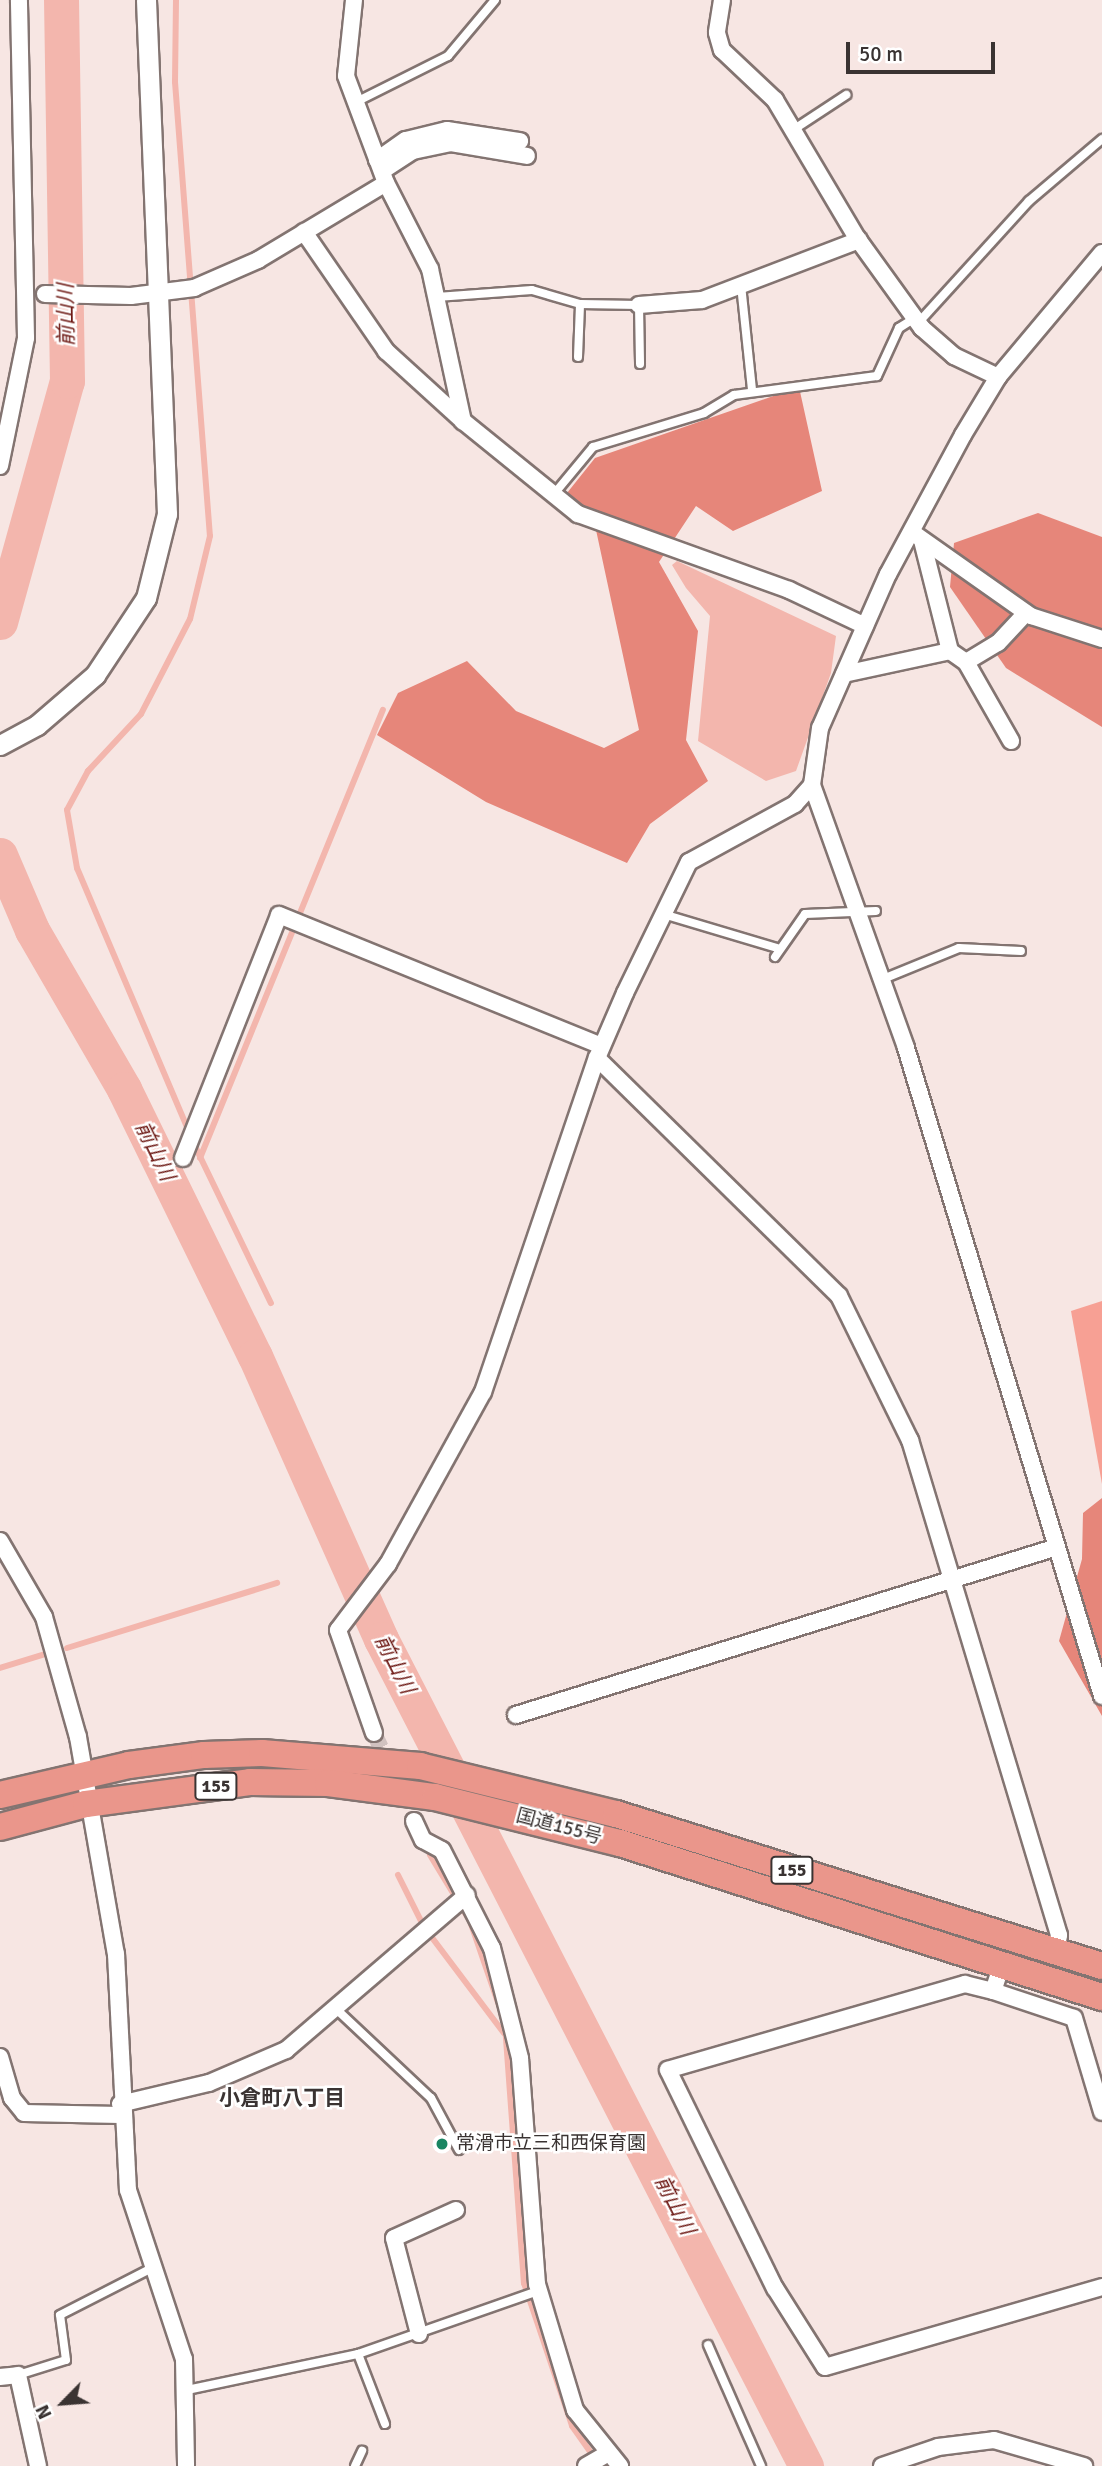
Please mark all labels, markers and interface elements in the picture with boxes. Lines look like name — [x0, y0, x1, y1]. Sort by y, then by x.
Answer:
scale bar — [850, 28, 999, 72]
text: 50 m — [859, 41, 903, 67]
water label: 前山川 — [53, 283, 79, 347]
water label: 前山川 — [130, 1117, 180, 1185]
water label: 前山川 — [369, 1630, 421, 1698]
road number: 155 — [193, 1772, 239, 1800]
street label: 国道155号 — [514, 1805, 604, 1849]
road number: 155 — [769, 1856, 815, 1884]
district label: 小倉町八丁目 — [219, 2085, 345, 2111]
place label: 常滑市立三和西保育園 — [456, 2133, 646, 2155]
marker: 常滑市立三和西保育園 — [434, 2136, 450, 2152]
water label: 前山川 — [649, 2171, 701, 2239]
north arrow — [28, 2368, 98, 2438]
text: N — [30, 2401, 58, 2423]

